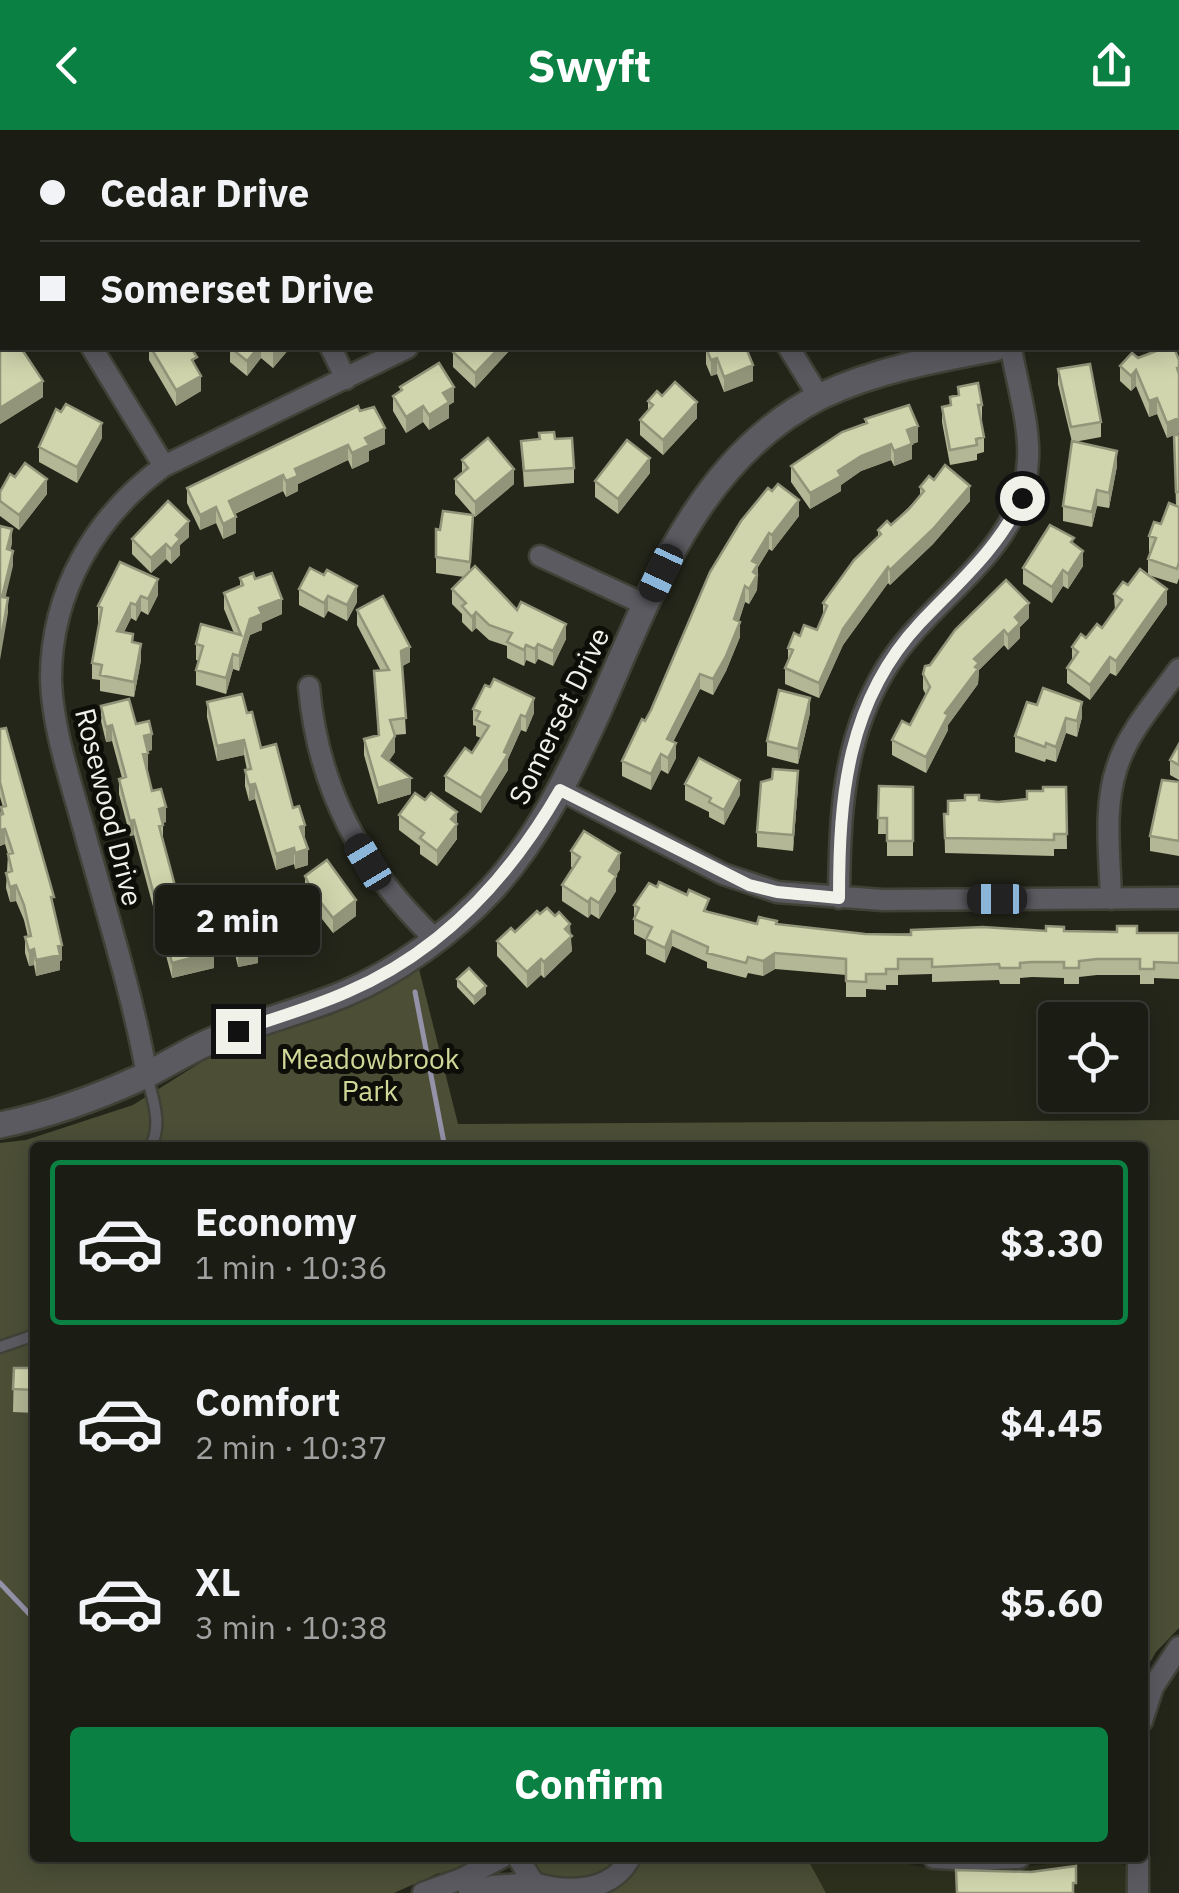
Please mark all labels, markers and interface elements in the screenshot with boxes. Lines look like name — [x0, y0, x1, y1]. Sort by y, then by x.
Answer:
text: Swyft — [528, 36, 651, 94]
icon: back — [40, 38, 95, 93]
icon: share — [1084, 38, 1139, 93]
text: Cedar Drive — [100, 168, 309, 217]
text: Somerset Drive — [100, 264, 374, 313]
route start — [1000, 476, 1045, 521]
car — [635, 539, 687, 607]
street label: Somerset Drive — [500, 621, 617, 810]
street label: Rosewood Drive — [67, 704, 152, 910]
car — [340, 829, 396, 895]
car — [967, 884, 1027, 914]
callout: 2 min — [156, 886, 320, 956]
text: 2 min — [196, 899, 279, 941]
map controls — [1038, 1002, 1148, 1112]
button: locate — [1038, 1002, 1148, 1112]
route end — [216, 1009, 261, 1054]
park label: Meadowbrook Park — [281, 1040, 460, 1109]
text: Economy — [195, 1197, 357, 1246]
icon: car — [75, 1198, 165, 1288]
text: $3.30 — [1000, 1218, 1103, 1267]
text: 1 min · 10:36 — [195, 1246, 388, 1288]
text: Comfort — [195, 1377, 340, 1426]
icon: car — [75, 1378, 165, 1468]
text: $4.45 — [1000, 1398, 1103, 1447]
text: 2 min · 10:37 — [195, 1426, 388, 1468]
text: XL — [195, 1557, 241, 1606]
icon: car — [75, 1558, 165, 1648]
text: $5.60 — [1000, 1578, 1103, 1627]
text: 3 min · 10:38 — [195, 1606, 388, 1648]
button: Confirm — [70, 1727, 1108, 1842]

